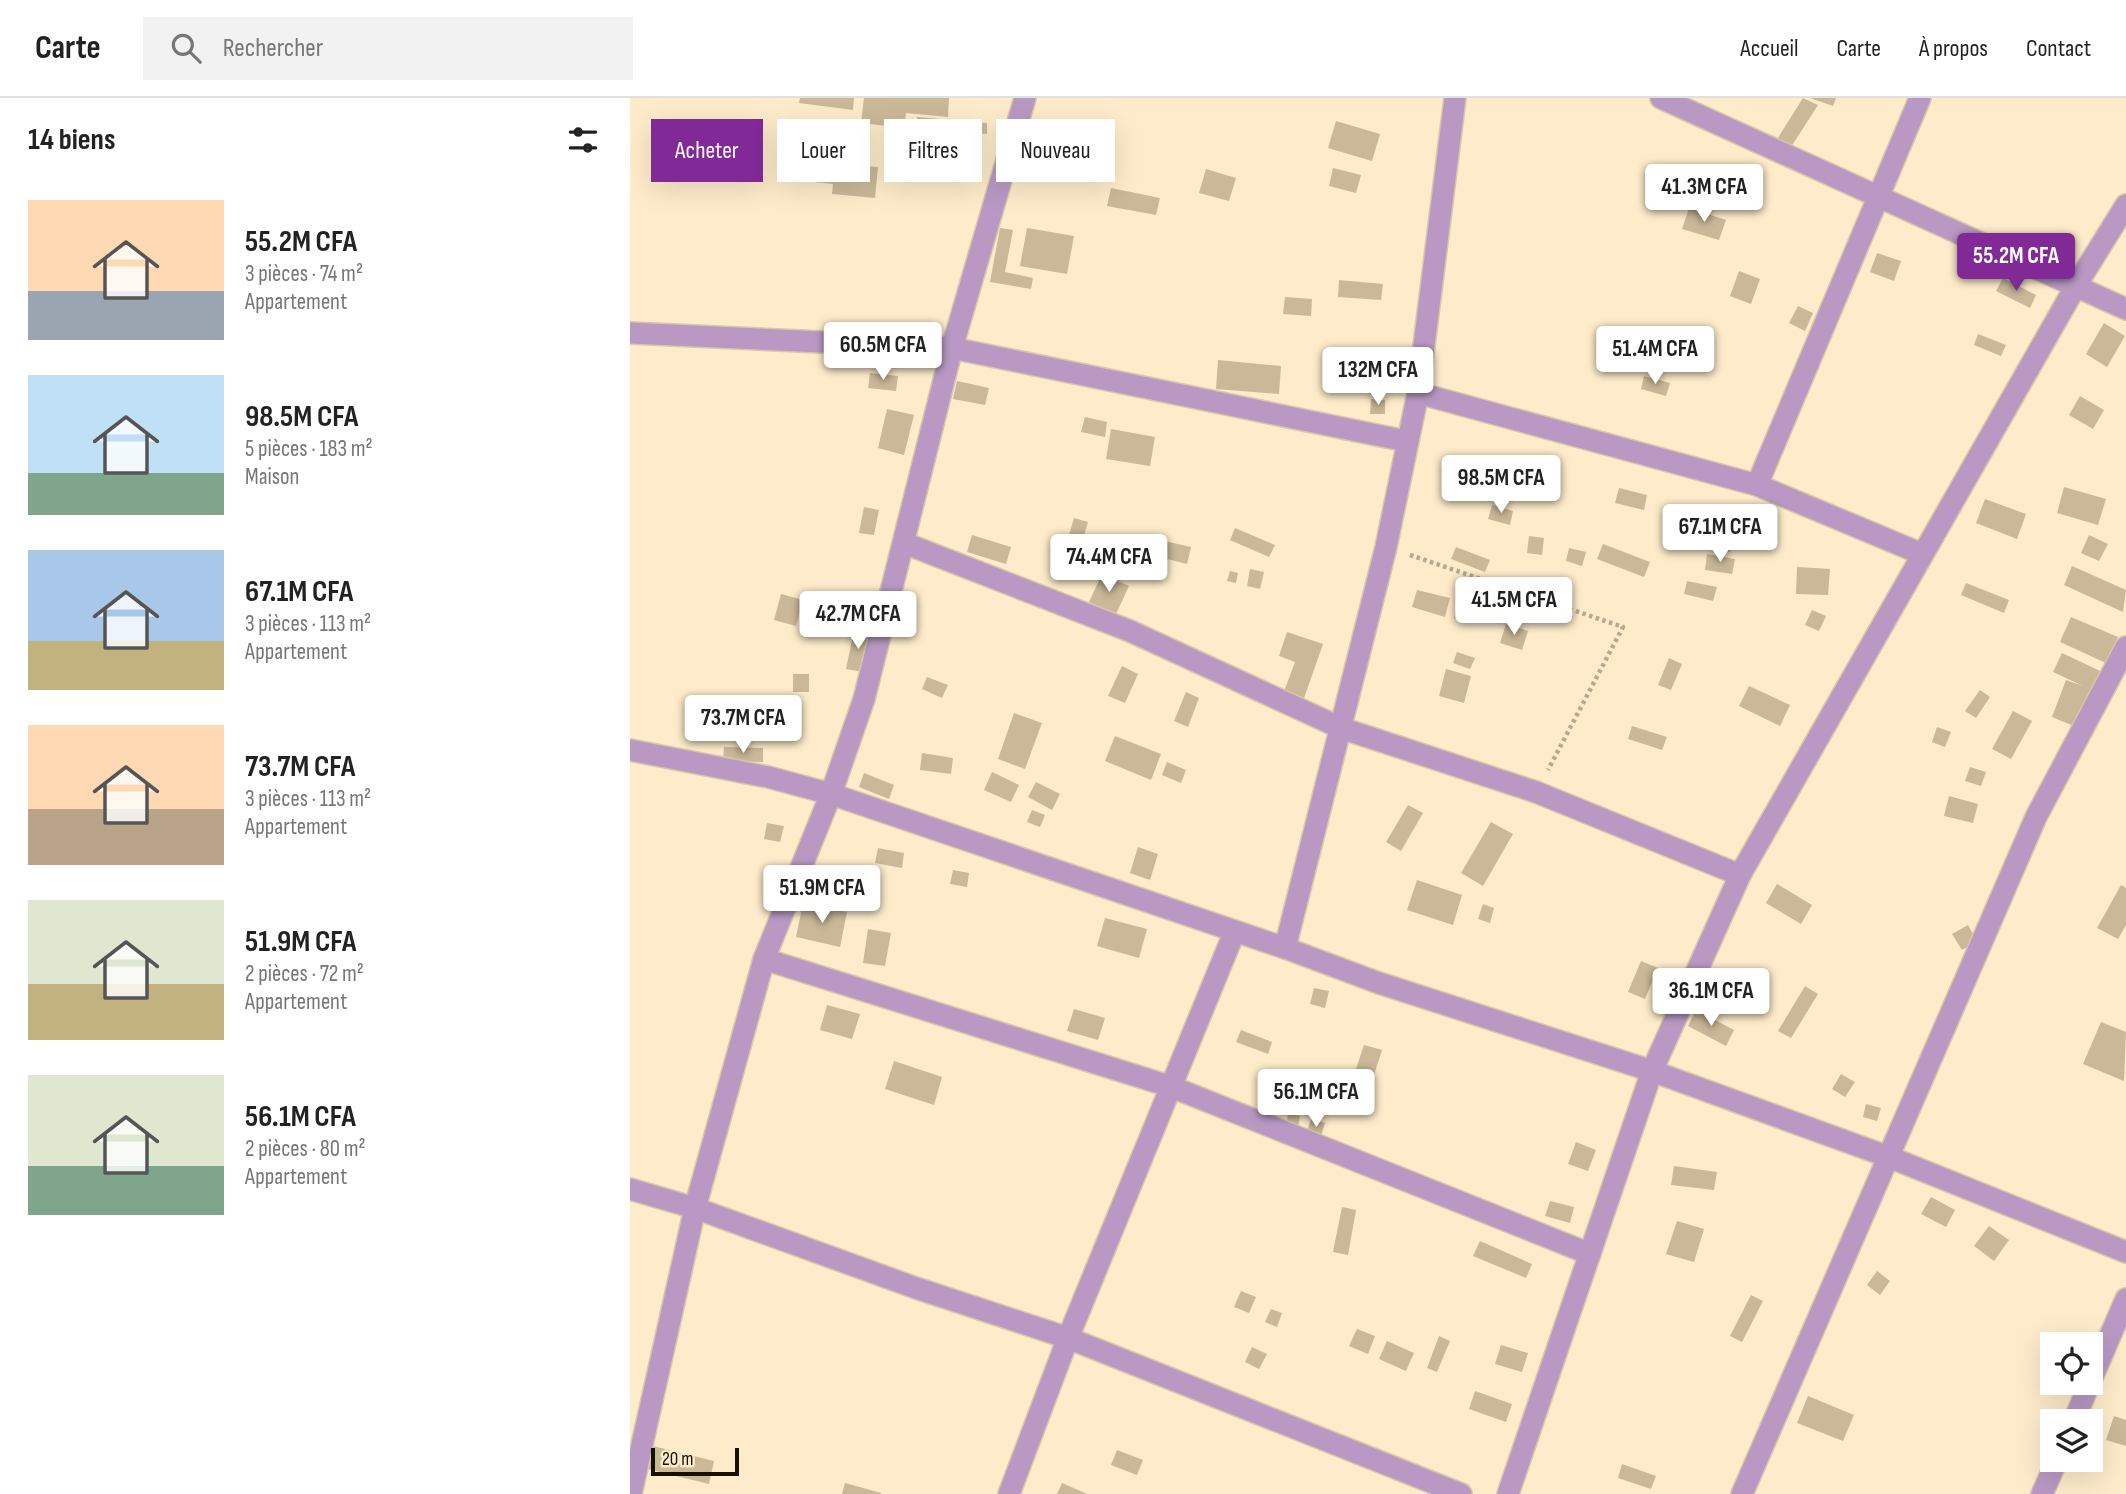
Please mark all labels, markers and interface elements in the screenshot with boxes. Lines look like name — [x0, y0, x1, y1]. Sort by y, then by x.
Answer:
search box — [143, 17, 633, 80]
text: Carte — [35, 28, 101, 68]
icon: search — [167, 29, 205, 67]
text: Rechercher — [223, 33, 323, 64]
text: Accueil — [1740, 34, 1799, 63]
text: Carte — [1837, 34, 1881, 63]
text: À propos — [1919, 34, 1988, 63]
text: Contact — [2026, 34, 2091, 63]
chip: Acheter — [651, 119, 763, 182]
chip: Louer — [777, 119, 870, 182]
chip: Filtres — [884, 119, 982, 182]
chip: Nouveau — [996, 119, 1115, 182]
icon: filters — [564, 121, 602, 159]
text: 14 biens — [28, 122, 115, 158]
pin: 41.3M CFA — [1624, 164, 1784, 224]
text: 41.3M CFA — [1661, 173, 1747, 201]
text: 55.2M CFA — [245, 224, 357, 260]
icon: home — [84, 228, 168, 312]
pin: 55.2M CFA — [1936, 234, 2096, 293]
text: 55.2M CFA — [1973, 242, 2059, 270]
text: 3 pièces · 74 m² — [245, 260, 363, 288]
text: Appartement — [245, 288, 347, 316]
pin: 60.5M CFA — [803, 322, 963, 382]
pin: 51.4M CFA — [1575, 327, 1735, 386]
text: 60.5M CFA — [840, 331, 926, 359]
text: 51.4M CFA — [1612, 335, 1698, 363]
pin: 132M CFA — [1306, 348, 1450, 407]
text: 132M CFA — [1338, 356, 1418, 384]
text: 98.5M CFA — [245, 399, 358, 435]
icon: home — [84, 403, 168, 487]
text: 5 pièces · 183 m² — [245, 435, 373, 463]
pin: 98.5M CFA — [1421, 456, 1581, 515]
text: Maison — [245, 463, 299, 491]
text: 98.5M CFA — [1458, 464, 1544, 492]
pin: 67.1M CFA — [1640, 504, 1800, 564]
text: 67.1M CFA — [1678, 513, 1762, 541]
pin: 74.4M CFA — [1029, 534, 1189, 594]
text: 74.4M CFA — [1066, 543, 1152, 571]
text: 67.1M CFA — [245, 574, 353, 610]
icon: home — [84, 578, 168, 662]
pin: 41.5M CFA — [1434, 578, 1594, 637]
text: 41.5M CFA — [1471, 586, 1557, 614]
pin: 42.7M CFA — [778, 592, 938, 651]
text: 42.7M CFA — [815, 600, 901, 628]
text: 3 pièces · 113 m² — [245, 610, 371, 638]
text: Appartement — [245, 638, 347, 666]
pin: 73.7M CFA — [663, 696, 823, 755]
text: 73.7M CFA — [701, 704, 785, 732]
text: 73.7M CFA — [245, 749, 355, 785]
icon: home — [84, 753, 168, 837]
text: 3 pièces · 113 m² — [245, 785, 371, 813]
text: Appartement — [245, 813, 347, 841]
pin: 51.9M CFA — [742, 866, 902, 925]
text: 51.9M CFA — [779, 874, 865, 902]
text: 51.9M CFA — [245, 924, 356, 960]
icon: home — [84, 928, 168, 1012]
text: 2 pièces · 72 m² — [245, 960, 364, 988]
pin: 36.1M CFA — [1631, 968, 1791, 1028]
text: 36.1M CFA — [1668, 977, 1754, 1005]
text: Appartement — [245, 988, 347, 1016]
pin: 56.1M CFA — [1236, 1070, 1396, 1129]
text: 56.1M CFA — [1274, 1078, 1358, 1106]
text: 56.1M CFA — [245, 1099, 356, 1135]
icon: home — [84, 1103, 168, 1187]
text: 2 pièces · 80 m² — [245, 1135, 366, 1163]
text: Appartement — [245, 1163, 347, 1191]
map controls — [2040, 1332, 2103, 1472]
button: locate — [2040, 1332, 2103, 1395]
button: layers — [2040, 1409, 2103, 1472]
scale bar — [651, 1445, 738, 1477]
text: 20 m — [662, 1448, 694, 1471]

